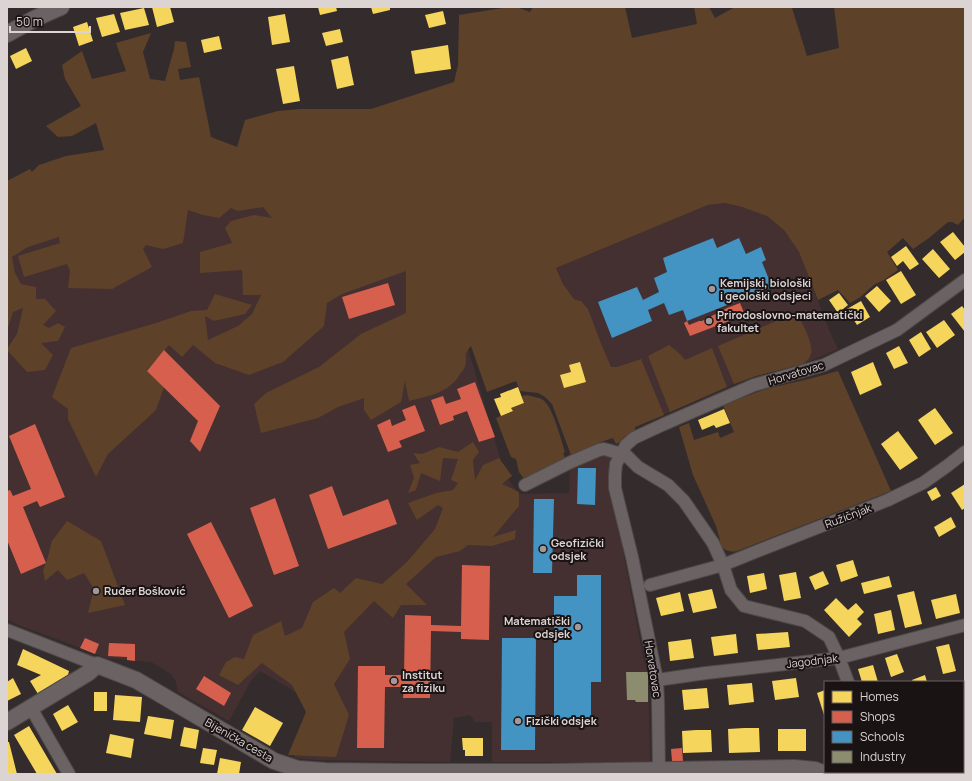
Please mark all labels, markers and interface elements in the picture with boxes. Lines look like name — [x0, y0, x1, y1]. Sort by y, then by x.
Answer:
scale bar — [10, 8, 90, 34]
text: 50 m — [16, 13, 43, 30]
place label: Kemijski, biološki i geološki odsjeci — [720, 275, 811, 303]
marker: Kemijski, biološki i geološki odsjeci — [707, 284, 717, 294]
place label: Prirodoslovno-matematički fakultet — [717, 307, 863, 335]
marker: Prirodoslovno-matematički fakultet — [704, 316, 714, 326]
street label: Horvatovac — [766, 357, 825, 388]
street label: Ružičnjak — [822, 500, 874, 531]
place label: Geofizički odsjek — [551, 535, 604, 563]
marker: Geofizički odsjek — [538, 544, 548, 554]
place label: Ruđer Bošković — [104, 583, 186, 598]
marker: Ruđer Bošković — [91, 586, 101, 596]
place label: Matematički odsjek — [504, 613, 571, 641]
marker: Matematički odsjek — [573, 622, 583, 632]
street label: Horvatovac — [642, 639, 665, 698]
street label: Jagodnjak — [785, 650, 839, 671]
place label: Institut za fiziku — [402, 667, 445, 695]
marker: Institut za fiziku — [389, 676, 399, 686]
legend — [824, 681, 964, 773]
text: Homes — [860, 688, 899, 705]
text: Shops — [860, 708, 895, 725]
place label: Fizički odsjek — [526, 713, 598, 728]
street label: Bijenička cesta — [203, 714, 276, 765]
marker: Fizički odsjek — [513, 716, 523, 726]
text: Schools — [860, 728, 904, 745]
text: Industry — [860, 748, 906, 765]

